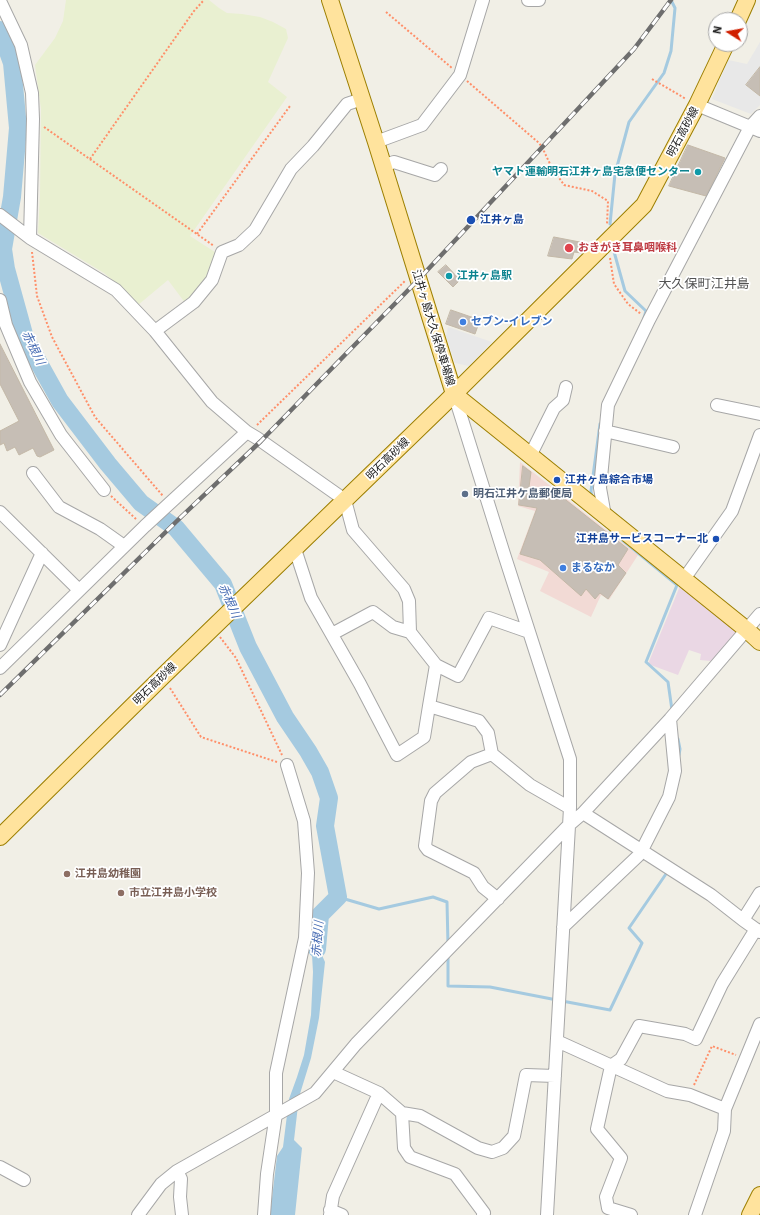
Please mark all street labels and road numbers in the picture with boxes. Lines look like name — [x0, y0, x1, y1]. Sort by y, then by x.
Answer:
street label: 明石高砂線 — [664, 105, 702, 159]
street label: 江井ヶ島大久保停車場線 — [409, 268, 457, 388]
street label: 明石高砂線 — [364, 435, 412, 483]
street label: 明石高砂線 — [131, 660, 179, 708]

